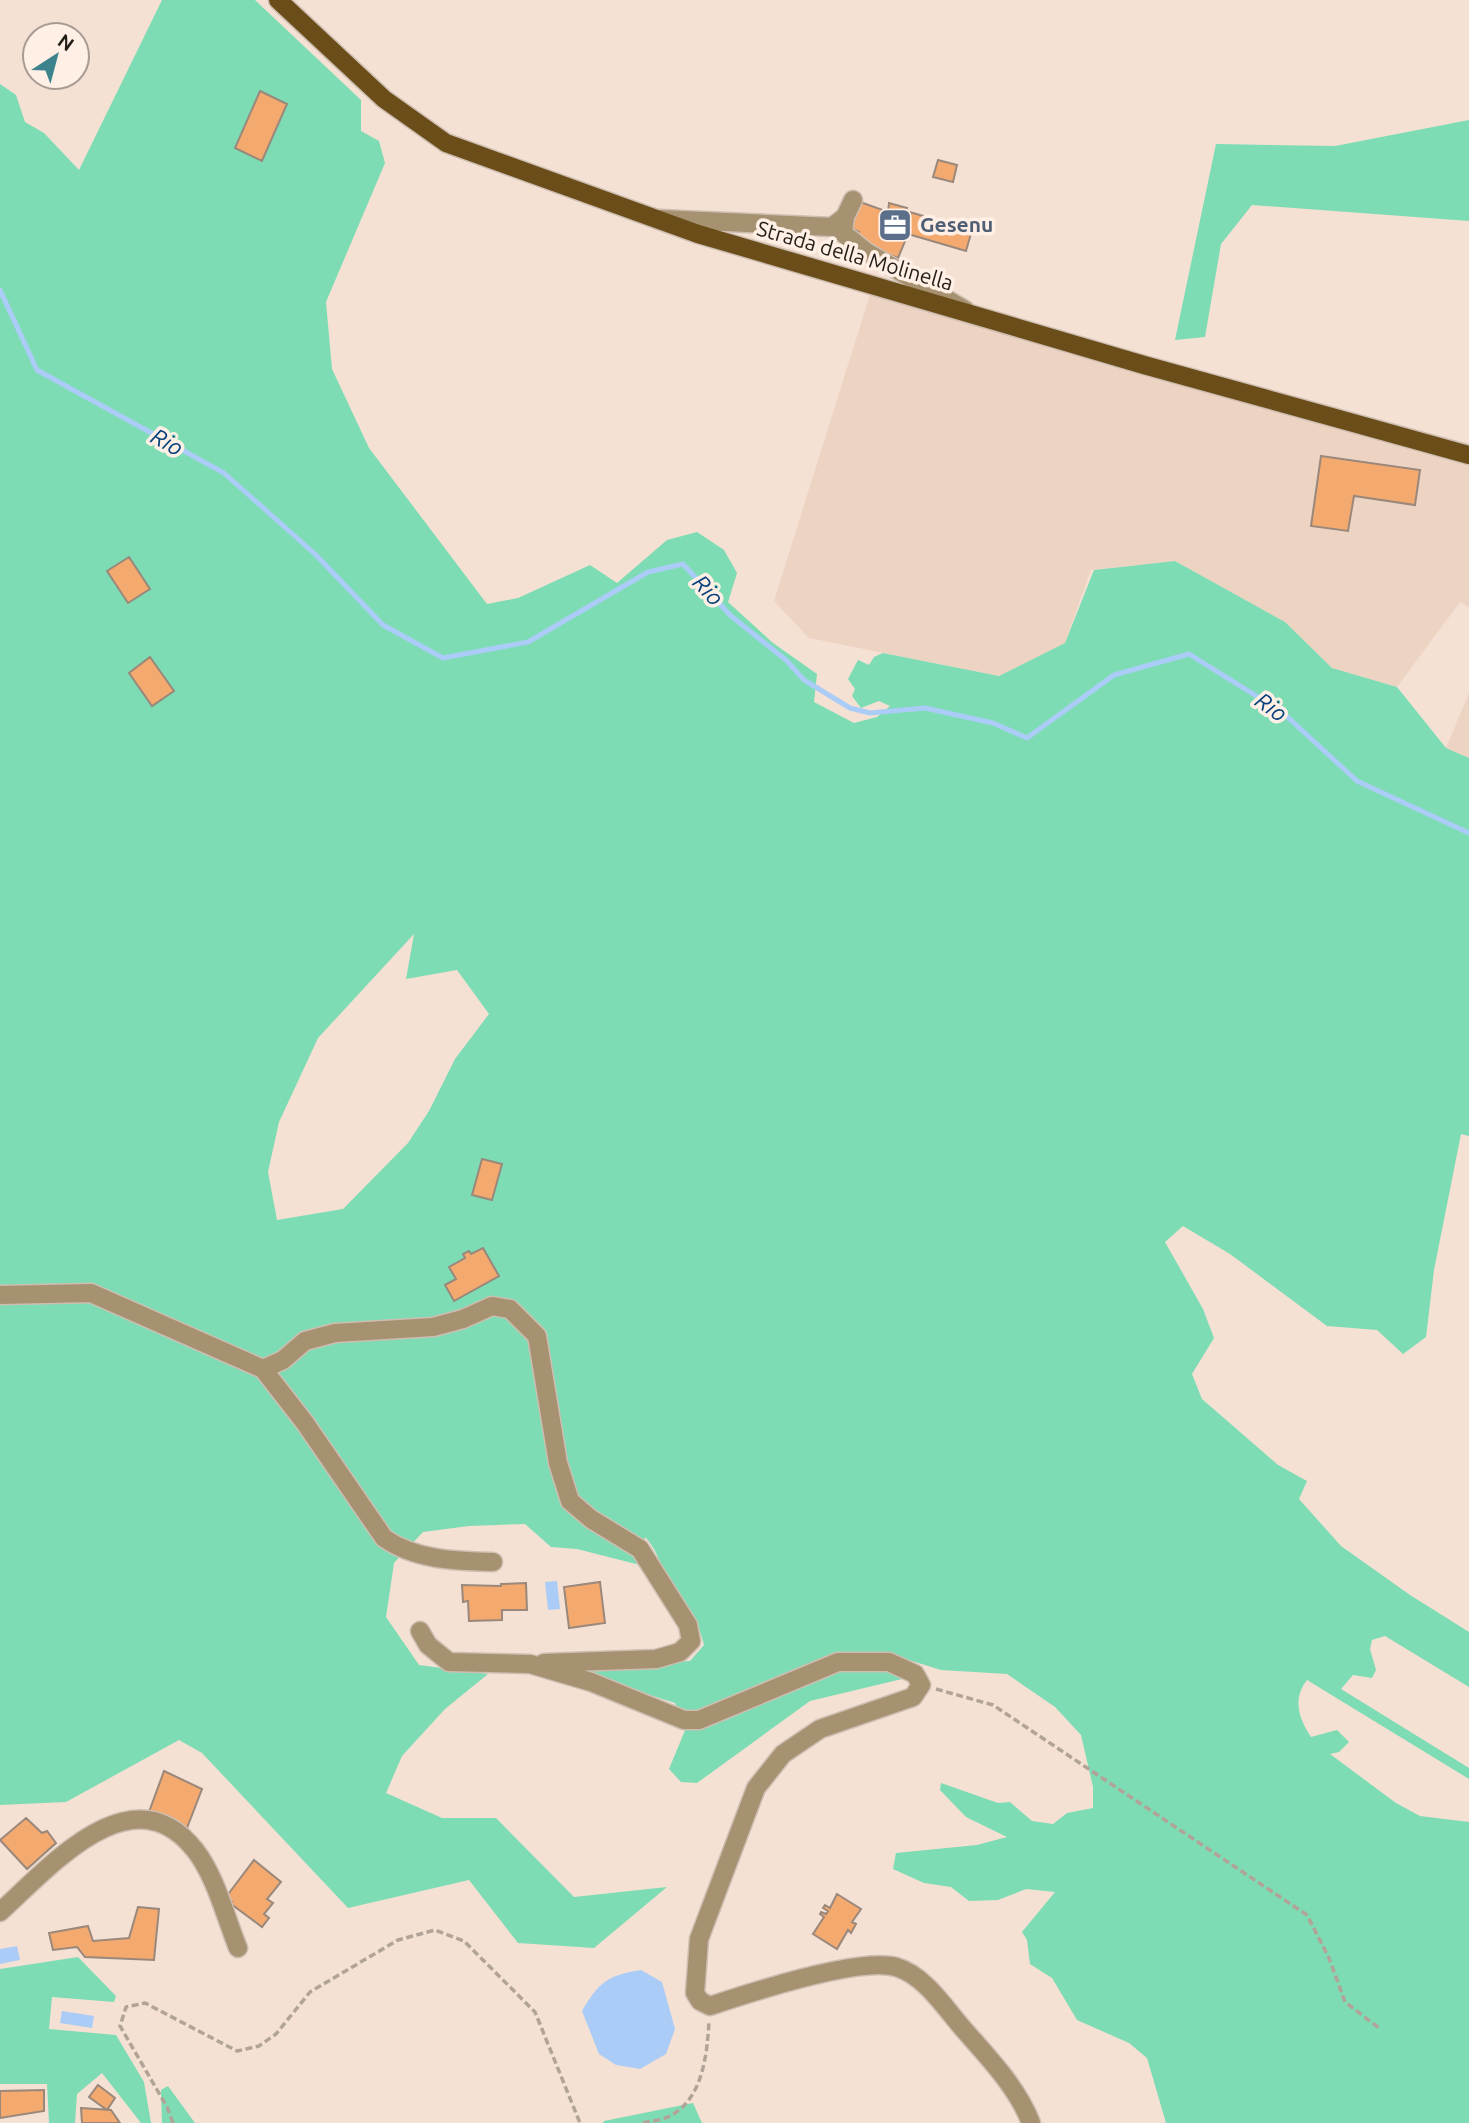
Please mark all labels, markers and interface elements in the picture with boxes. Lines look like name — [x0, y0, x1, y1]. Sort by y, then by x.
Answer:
north arrow — [21, 21, 91, 91]
text: N — [54, 29, 78, 55]
office icon: Gesenu — [876, 206, 914, 244]
place label: Gesenu — [920, 212, 993, 236]
street label: Strada della Molinella — [754, 216, 956, 295]
water label: Rio — [147, 423, 187, 460]
water label: Rio — [688, 569, 728, 610]
water label: Rio — [1251, 687, 1292, 726]

